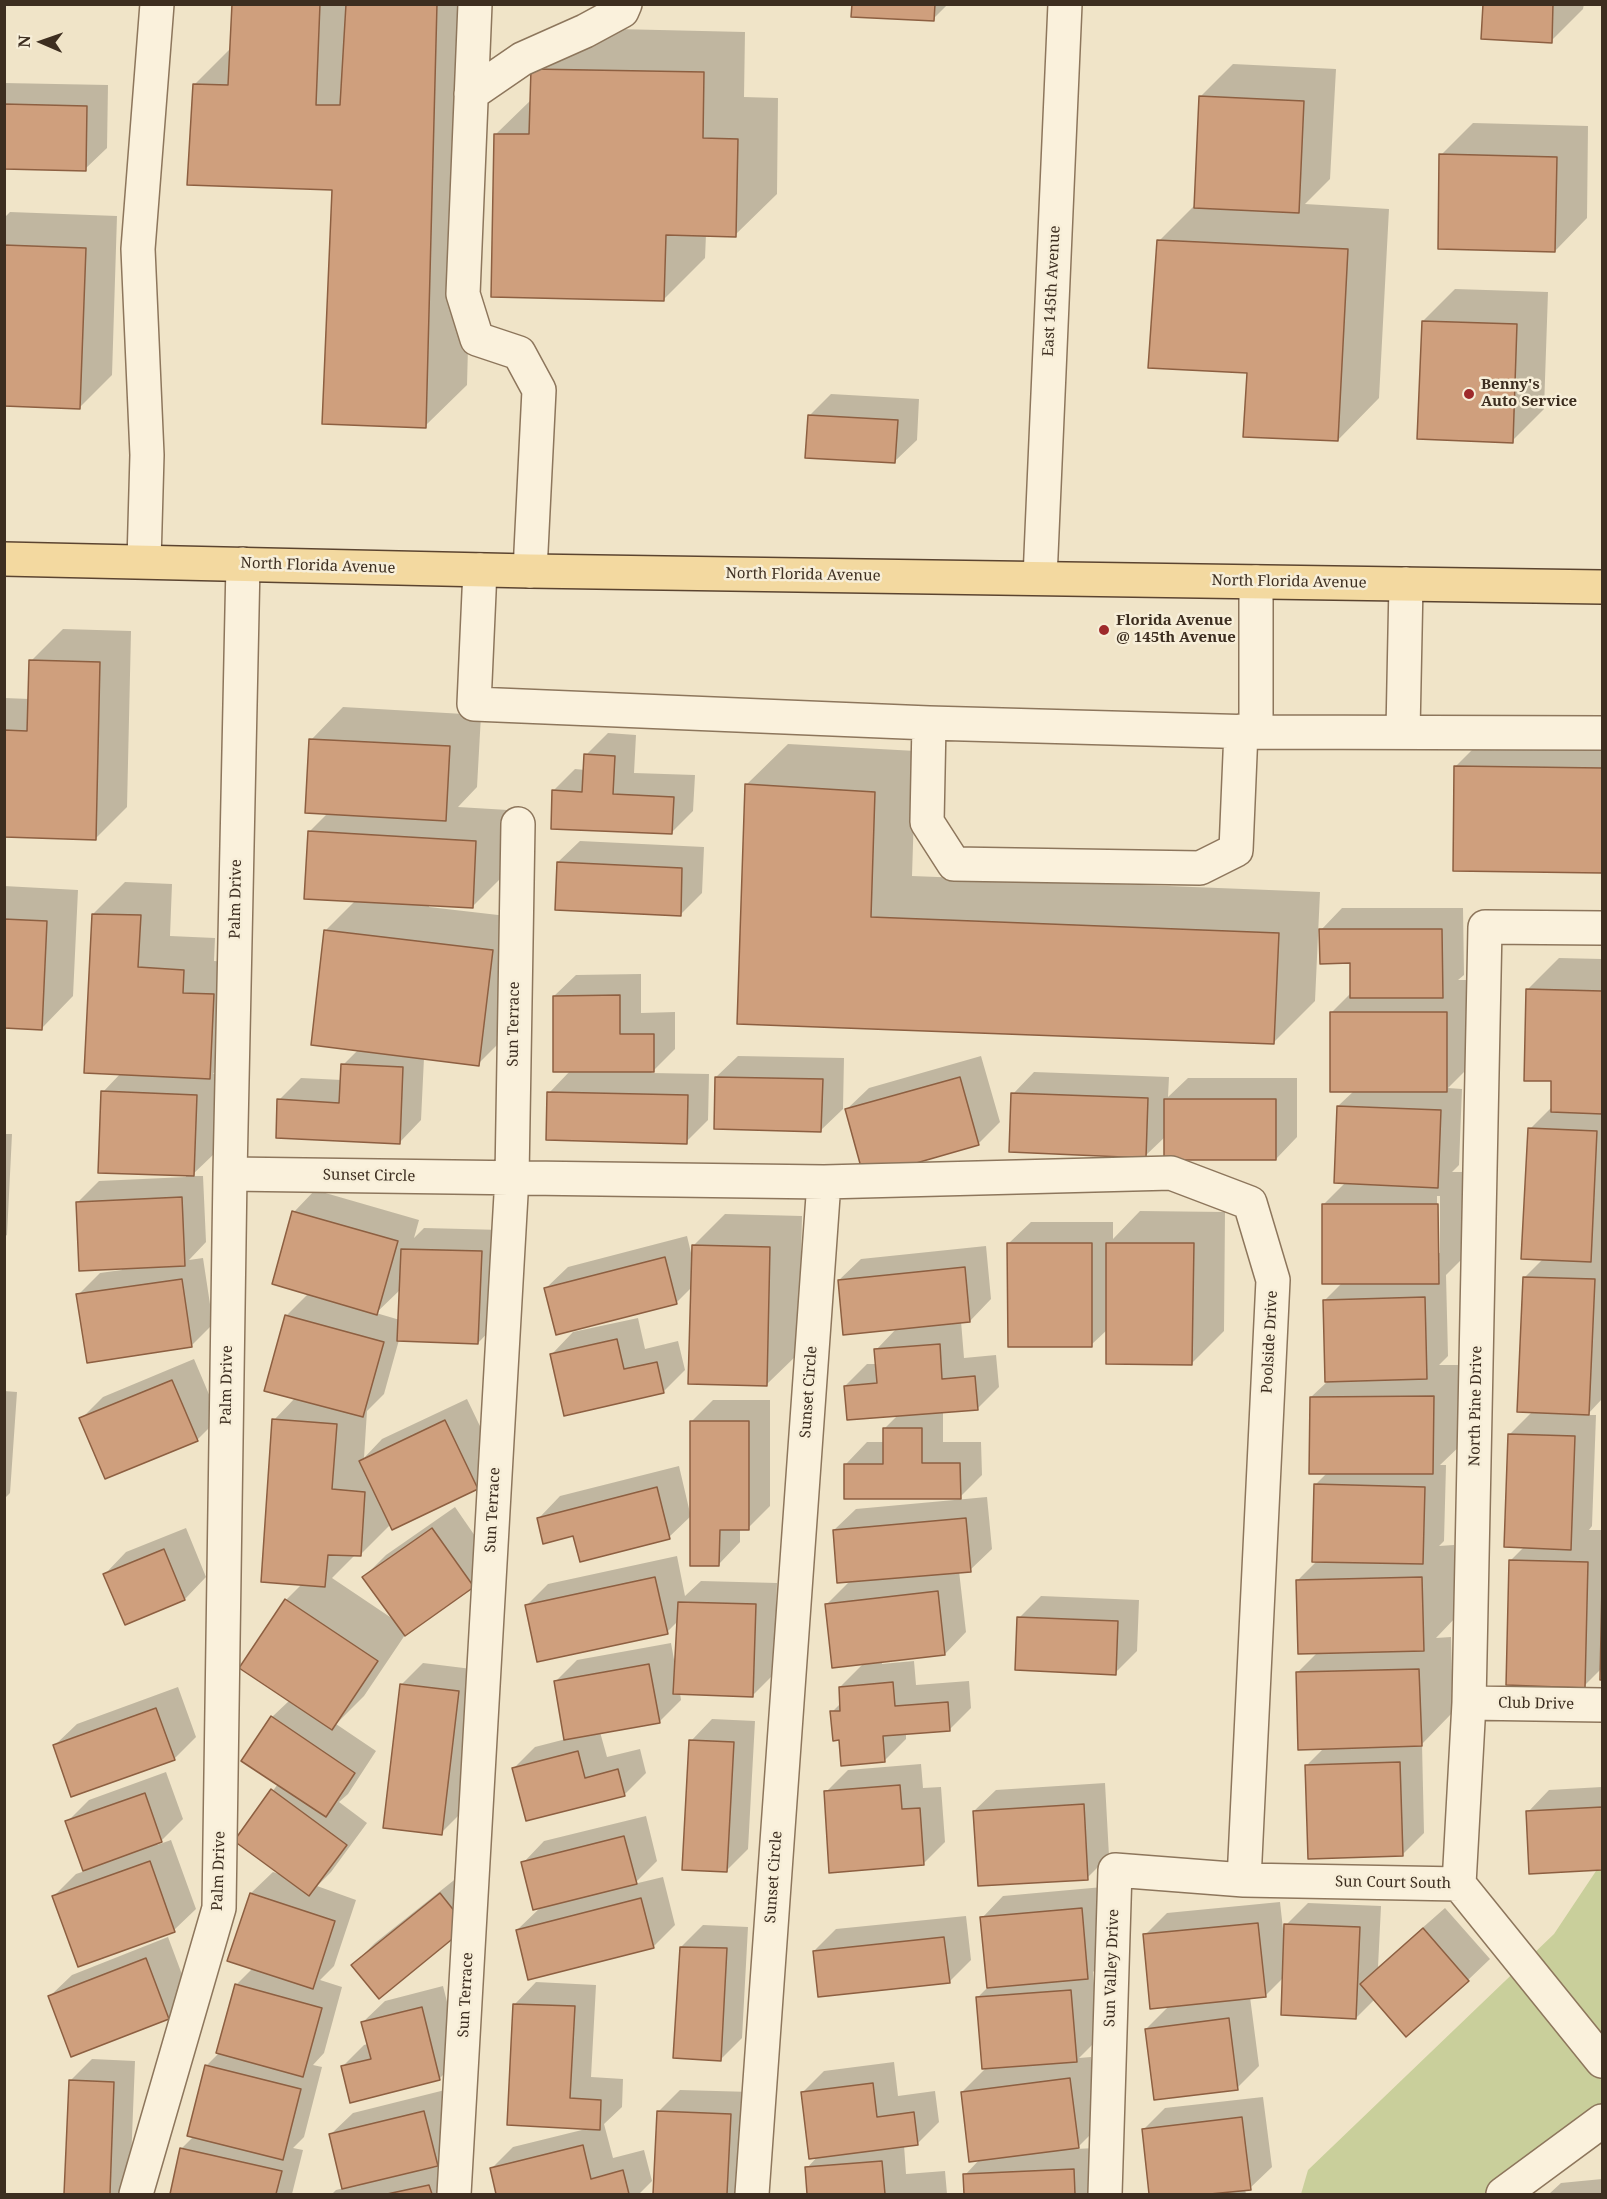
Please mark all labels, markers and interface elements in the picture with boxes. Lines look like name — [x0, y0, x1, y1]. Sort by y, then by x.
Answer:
north arrow — [12, 12, 72, 72]
text: N — [13, 35, 35, 48]
street label: East 145th Avenue — [1040, 225, 1064, 357]
place label: Benny's Auto Service — [1481, 376, 1577, 411]
marker: Benny's Auto Service — [1462, 387, 1476, 401]
street label: North Florida Avenue — [240, 554, 396, 578]
street label: North Florida Avenue — [725, 565, 881, 585]
street label: North Florida Avenue — [1211, 572, 1367, 592]
place label: Florida Avenue @ 145th Avenue — [1116, 612, 1236, 647]
marker: Florida Avenue @ 145th Avenue — [1097, 623, 1111, 637]
street label: Palm Drive — [226, 859, 246, 939]
street label: Sun Terrace — [504, 981, 524, 1067]
street label: Sunset Circle — [323, 1166, 415, 1186]
street label: Poolside Drive — [1258, 1290, 1282, 1394]
street label: Palm Drive — [217, 1345, 237, 1425]
street label: Sunset Circle — [797, 1345, 821, 1439]
street label: North Pine Drive — [1466, 1345, 1486, 1467]
street label: Sun Terrace — [482, 1467, 504, 1553]
street label: Club Drive — [1498, 1694, 1574, 1714]
street label: Sunset Circle — [762, 1830, 786, 1924]
street label: Palm Drive — [209, 1831, 229, 1911]
street label: Sun Court South — [1335, 1873, 1451, 1893]
street label: Sun Valley Drive — [1101, 1909, 1123, 2027]
street label: Sun Terrace — [455, 1952, 477, 2038]

